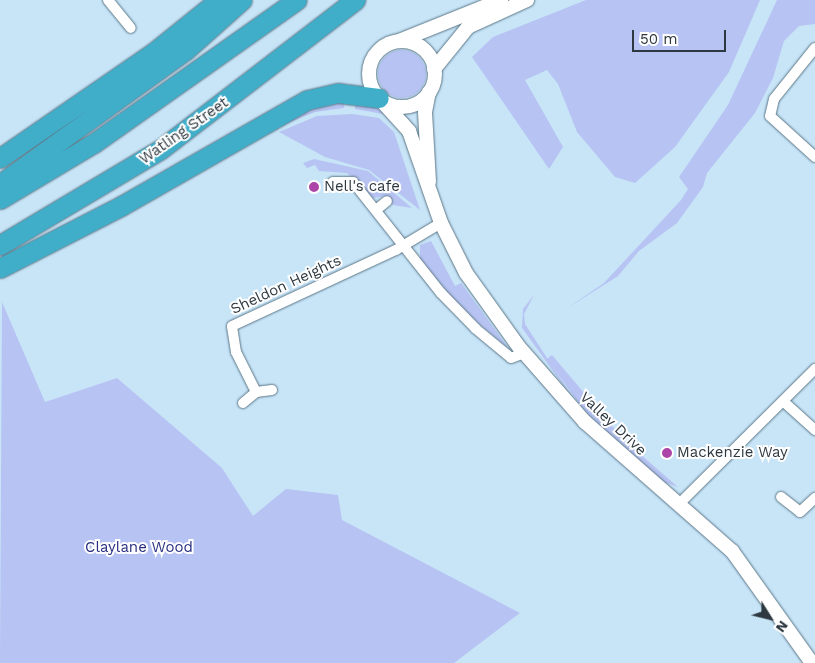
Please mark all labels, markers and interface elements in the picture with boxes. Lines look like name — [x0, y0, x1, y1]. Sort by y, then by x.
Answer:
scale bar — [635, 20, 729, 52]
text: 50 m — [640, 30, 677, 48]
street label: Watling Street — [136, 94, 232, 168]
place label: Nell's cafe — [324, 178, 400, 196]
marker: Nell's cafe — [308, 181, 320, 193]
street label: Sheldon Heights — [228, 252, 344, 318]
street label: Valley Drive — [576, 388, 650, 460]
place label: Mackenzie Way — [677, 444, 788, 462]
marker: Mackenzie Way — [661, 447, 673, 459]
park label: Claylane Wood — [85, 539, 193, 557]
north arrow — [745, 593, 795, 643]
text: N — [773, 618, 792, 636]

